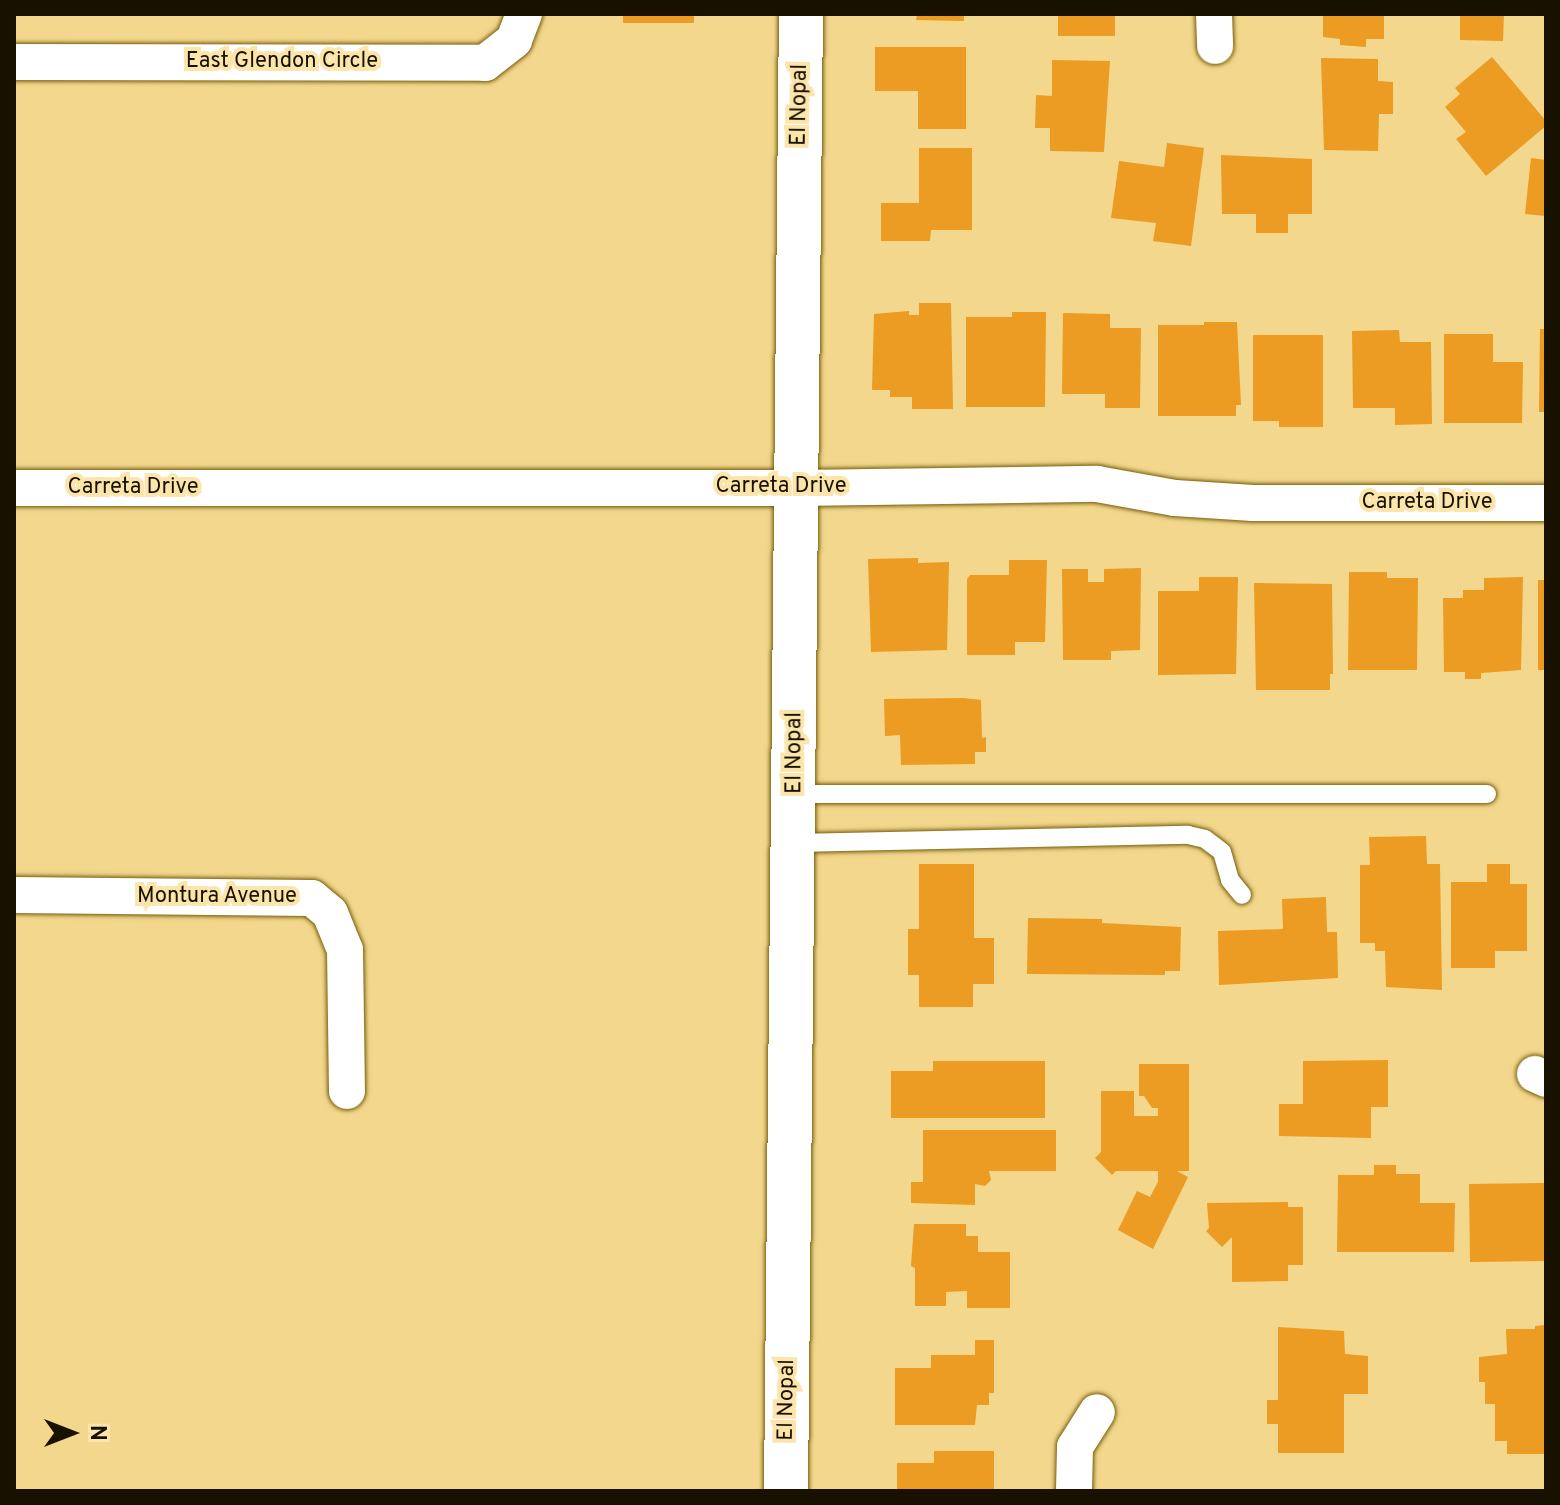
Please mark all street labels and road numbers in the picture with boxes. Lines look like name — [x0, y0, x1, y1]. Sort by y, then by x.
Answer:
street label: East Glendon Circle — [186, 49, 378, 75]
street label: El Nopal — [786, 64, 814, 146]
street label: Carreta Drive — [715, 474, 847, 500]
street label: Carreta Drive — [67, 475, 199, 501]
street label: Carreta Drive — [1361, 490, 1493, 516]
street label: El Nopal — [782, 712, 808, 794]
street label: Montura Avenue — [137, 884, 297, 910]
street label: El Nopal — [773, 1359, 801, 1441]

